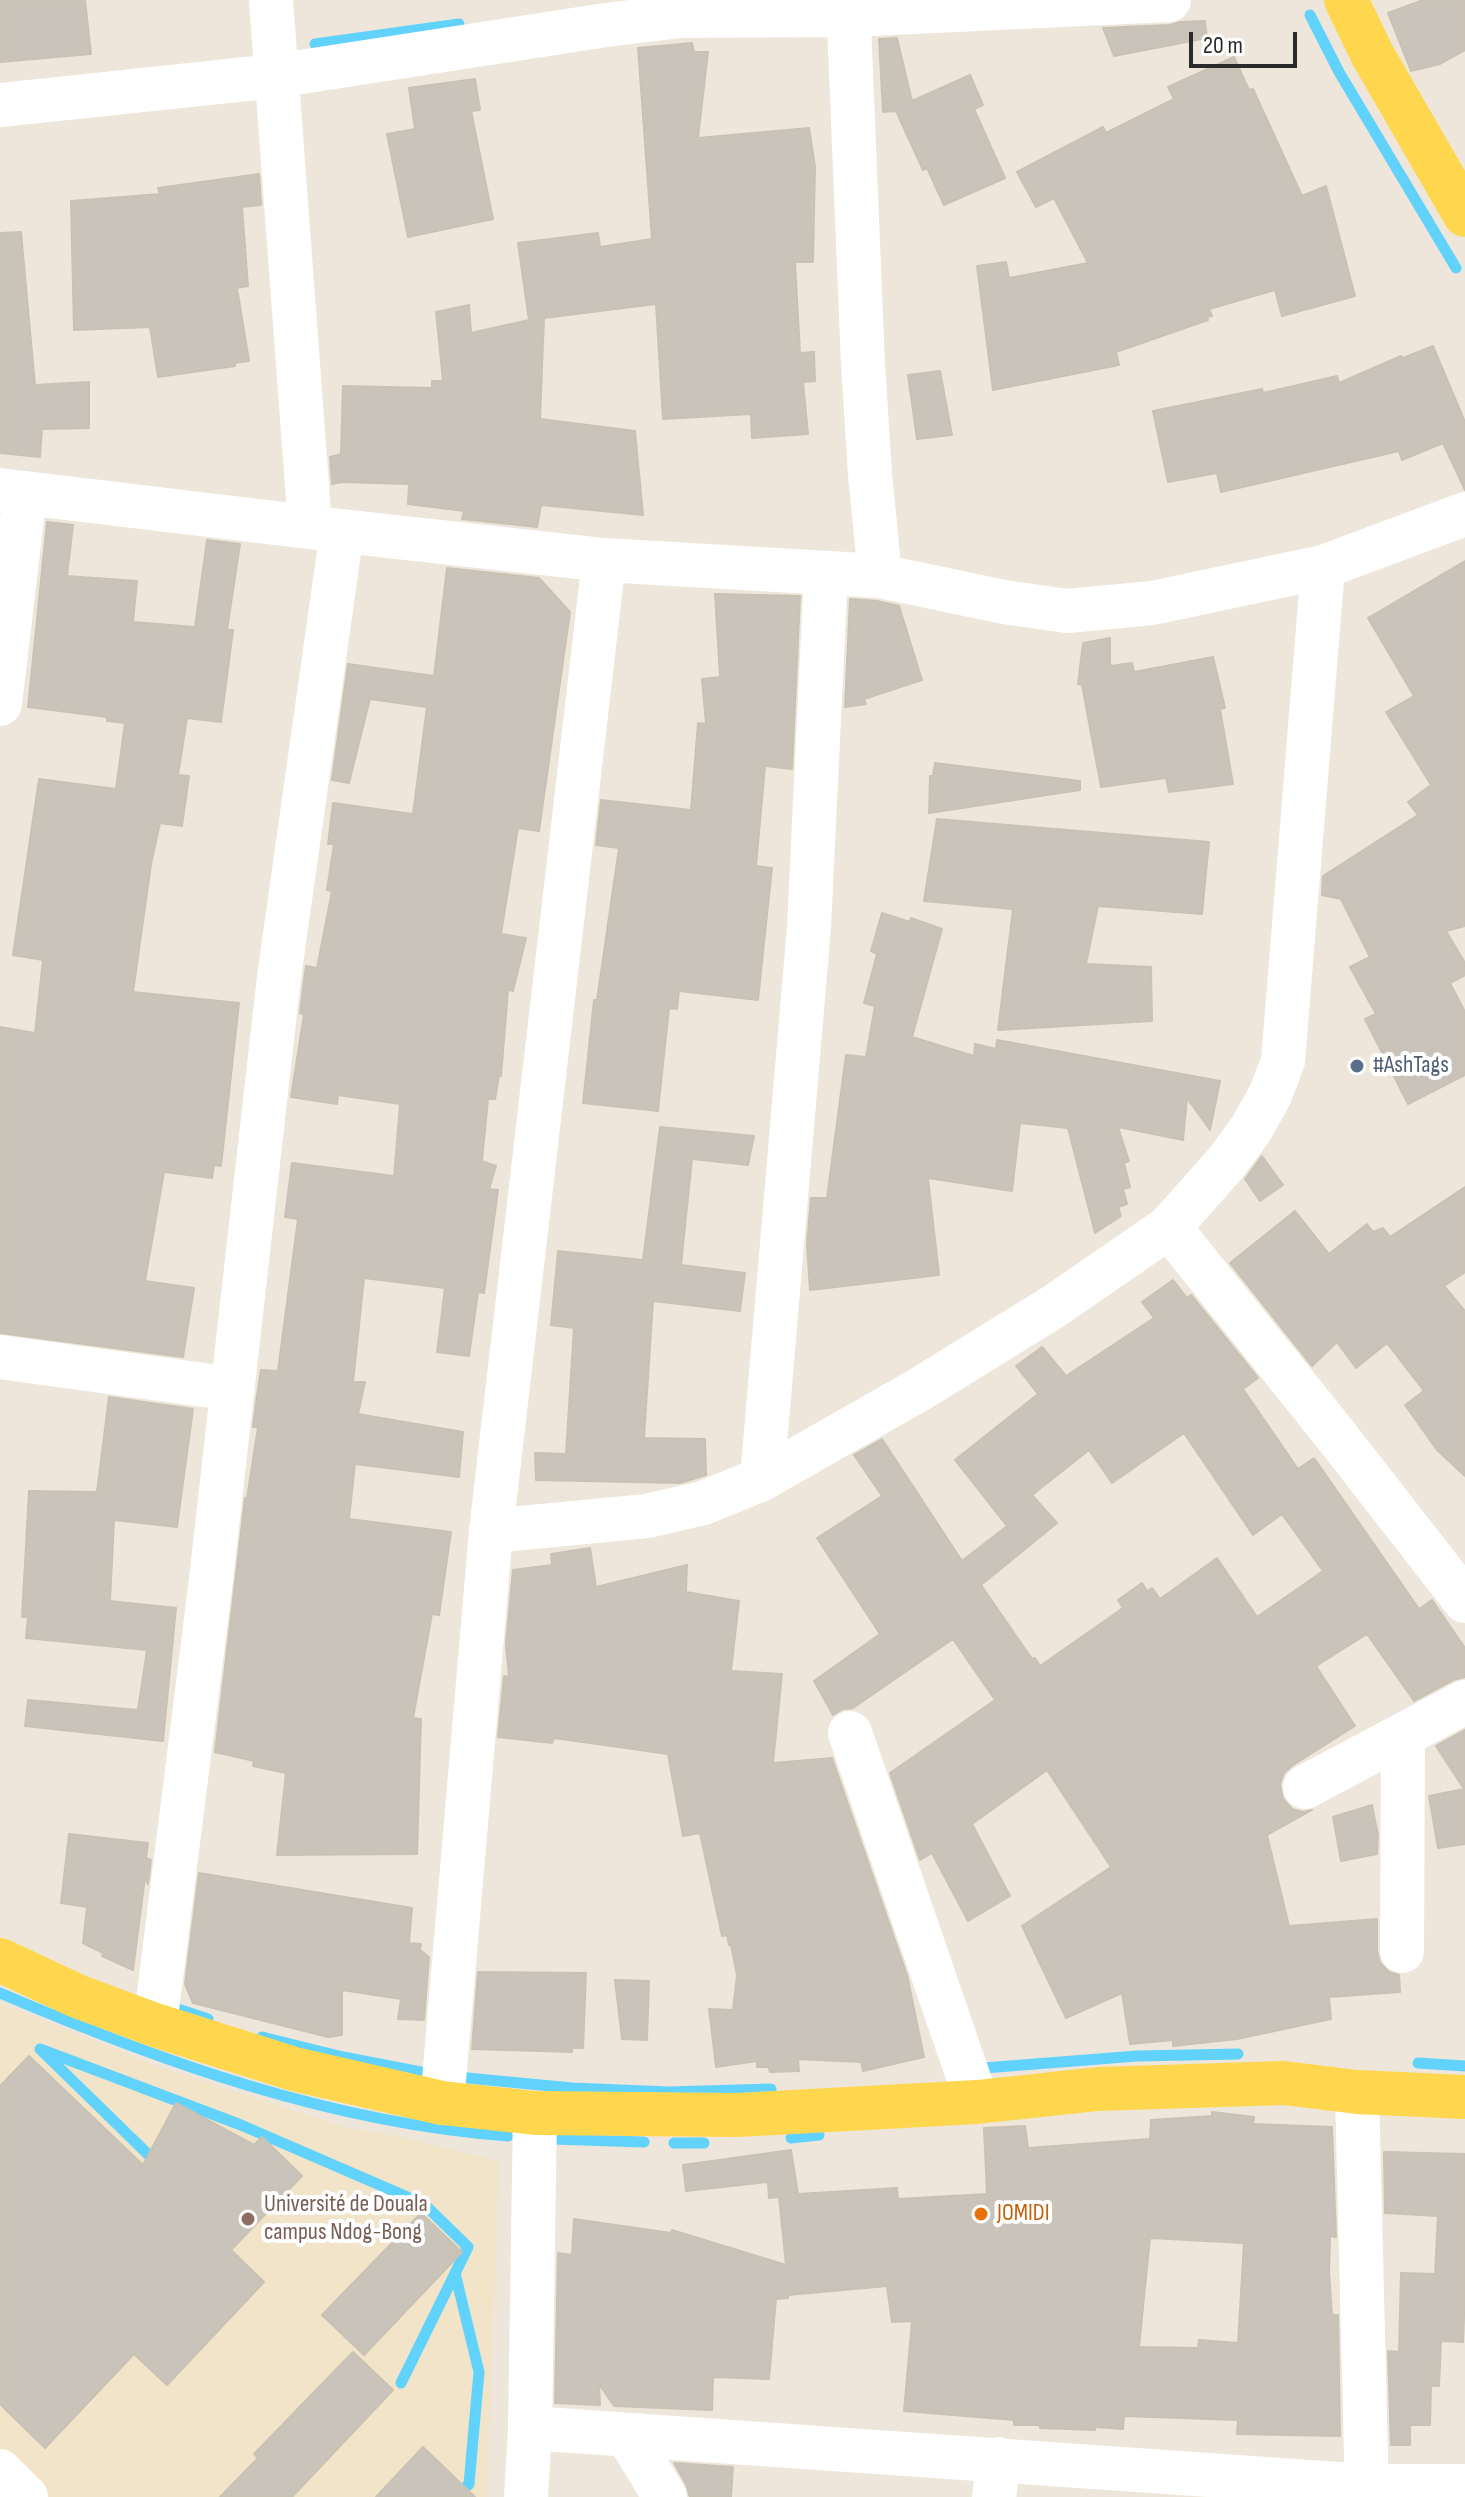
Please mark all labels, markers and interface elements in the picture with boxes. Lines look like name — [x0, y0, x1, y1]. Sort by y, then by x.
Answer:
scale bar — [1193, 16, 1301, 66]
text: 20 m — [1203, 31, 1243, 60]
place label: #AshTags — [1373, 1052, 1449, 1080]
marker: #AshTags — [1348, 1057, 1366, 1075]
place label: Université de Douala campus Ndog-Bong — [264, 2191, 428, 2247]
place label: JOMIDI — [997, 2200, 1050, 2228]
marker: JOMIDI — [972, 2205, 990, 2223]
marker: Université de Douala campus Ndog-Bong — [239, 2210, 257, 2228]

